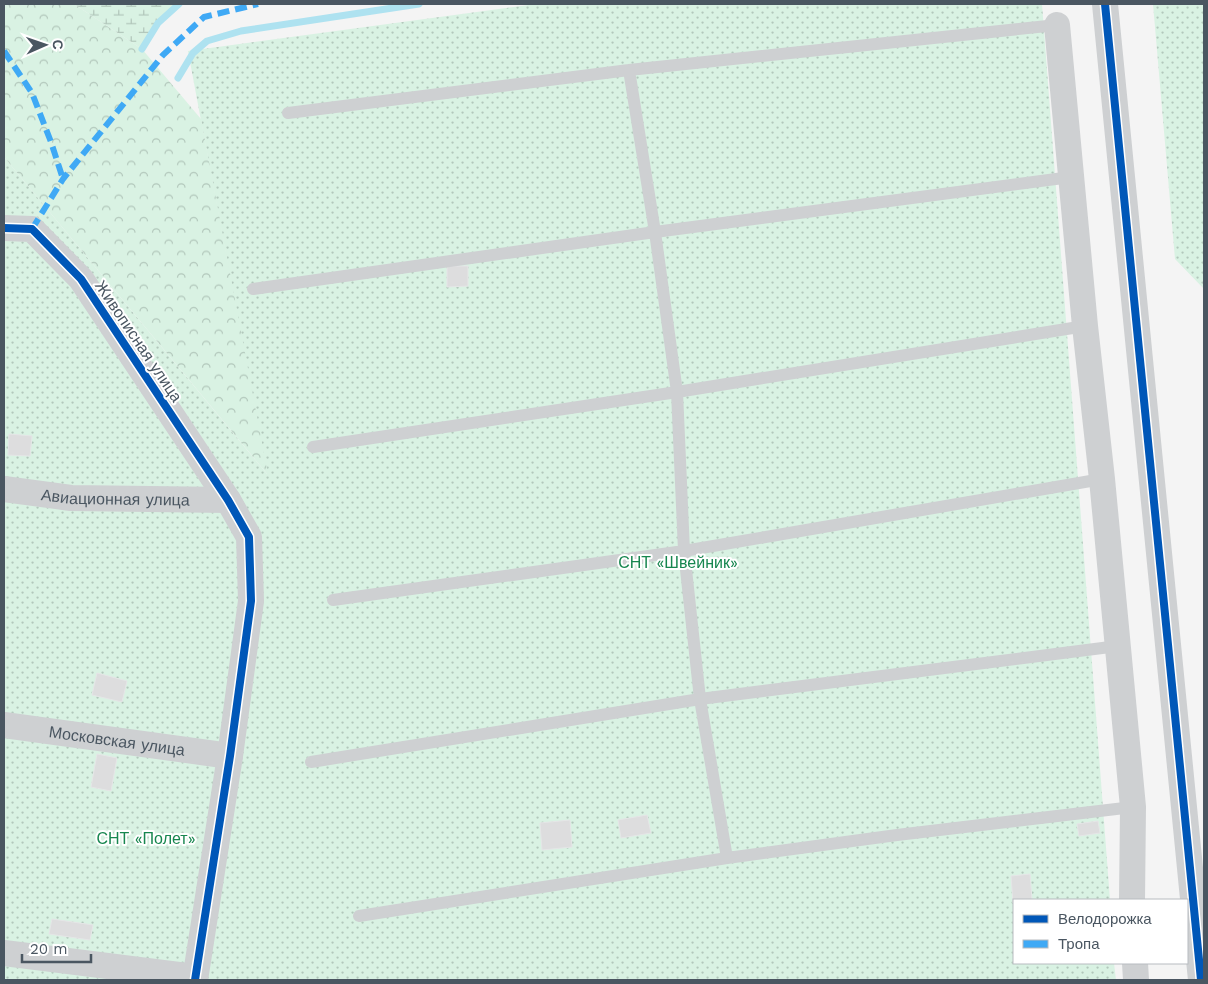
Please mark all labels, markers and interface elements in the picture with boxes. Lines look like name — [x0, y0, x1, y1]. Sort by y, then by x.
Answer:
north arrow — [20, 20, 70, 70]
text: С — [50, 39, 66, 50]
street label: Живописная улица — [91, 277, 186, 406]
street label: Авиационная улица — [40, 485, 190, 510]
park label: СНТ «Швейник» — [618, 553, 738, 572]
street label: Московская улица — [48, 722, 186, 760]
park label: СНТ «Полет» — [96, 829, 196, 848]
legend — [1013, 899, 1188, 964]
text: Велодорожка — [1058, 910, 1152, 928]
scale bar — [22, 932, 91, 964]
text: Тропа — [1058, 935, 1100, 953]
text: 20 m — [30, 940, 68, 958]

